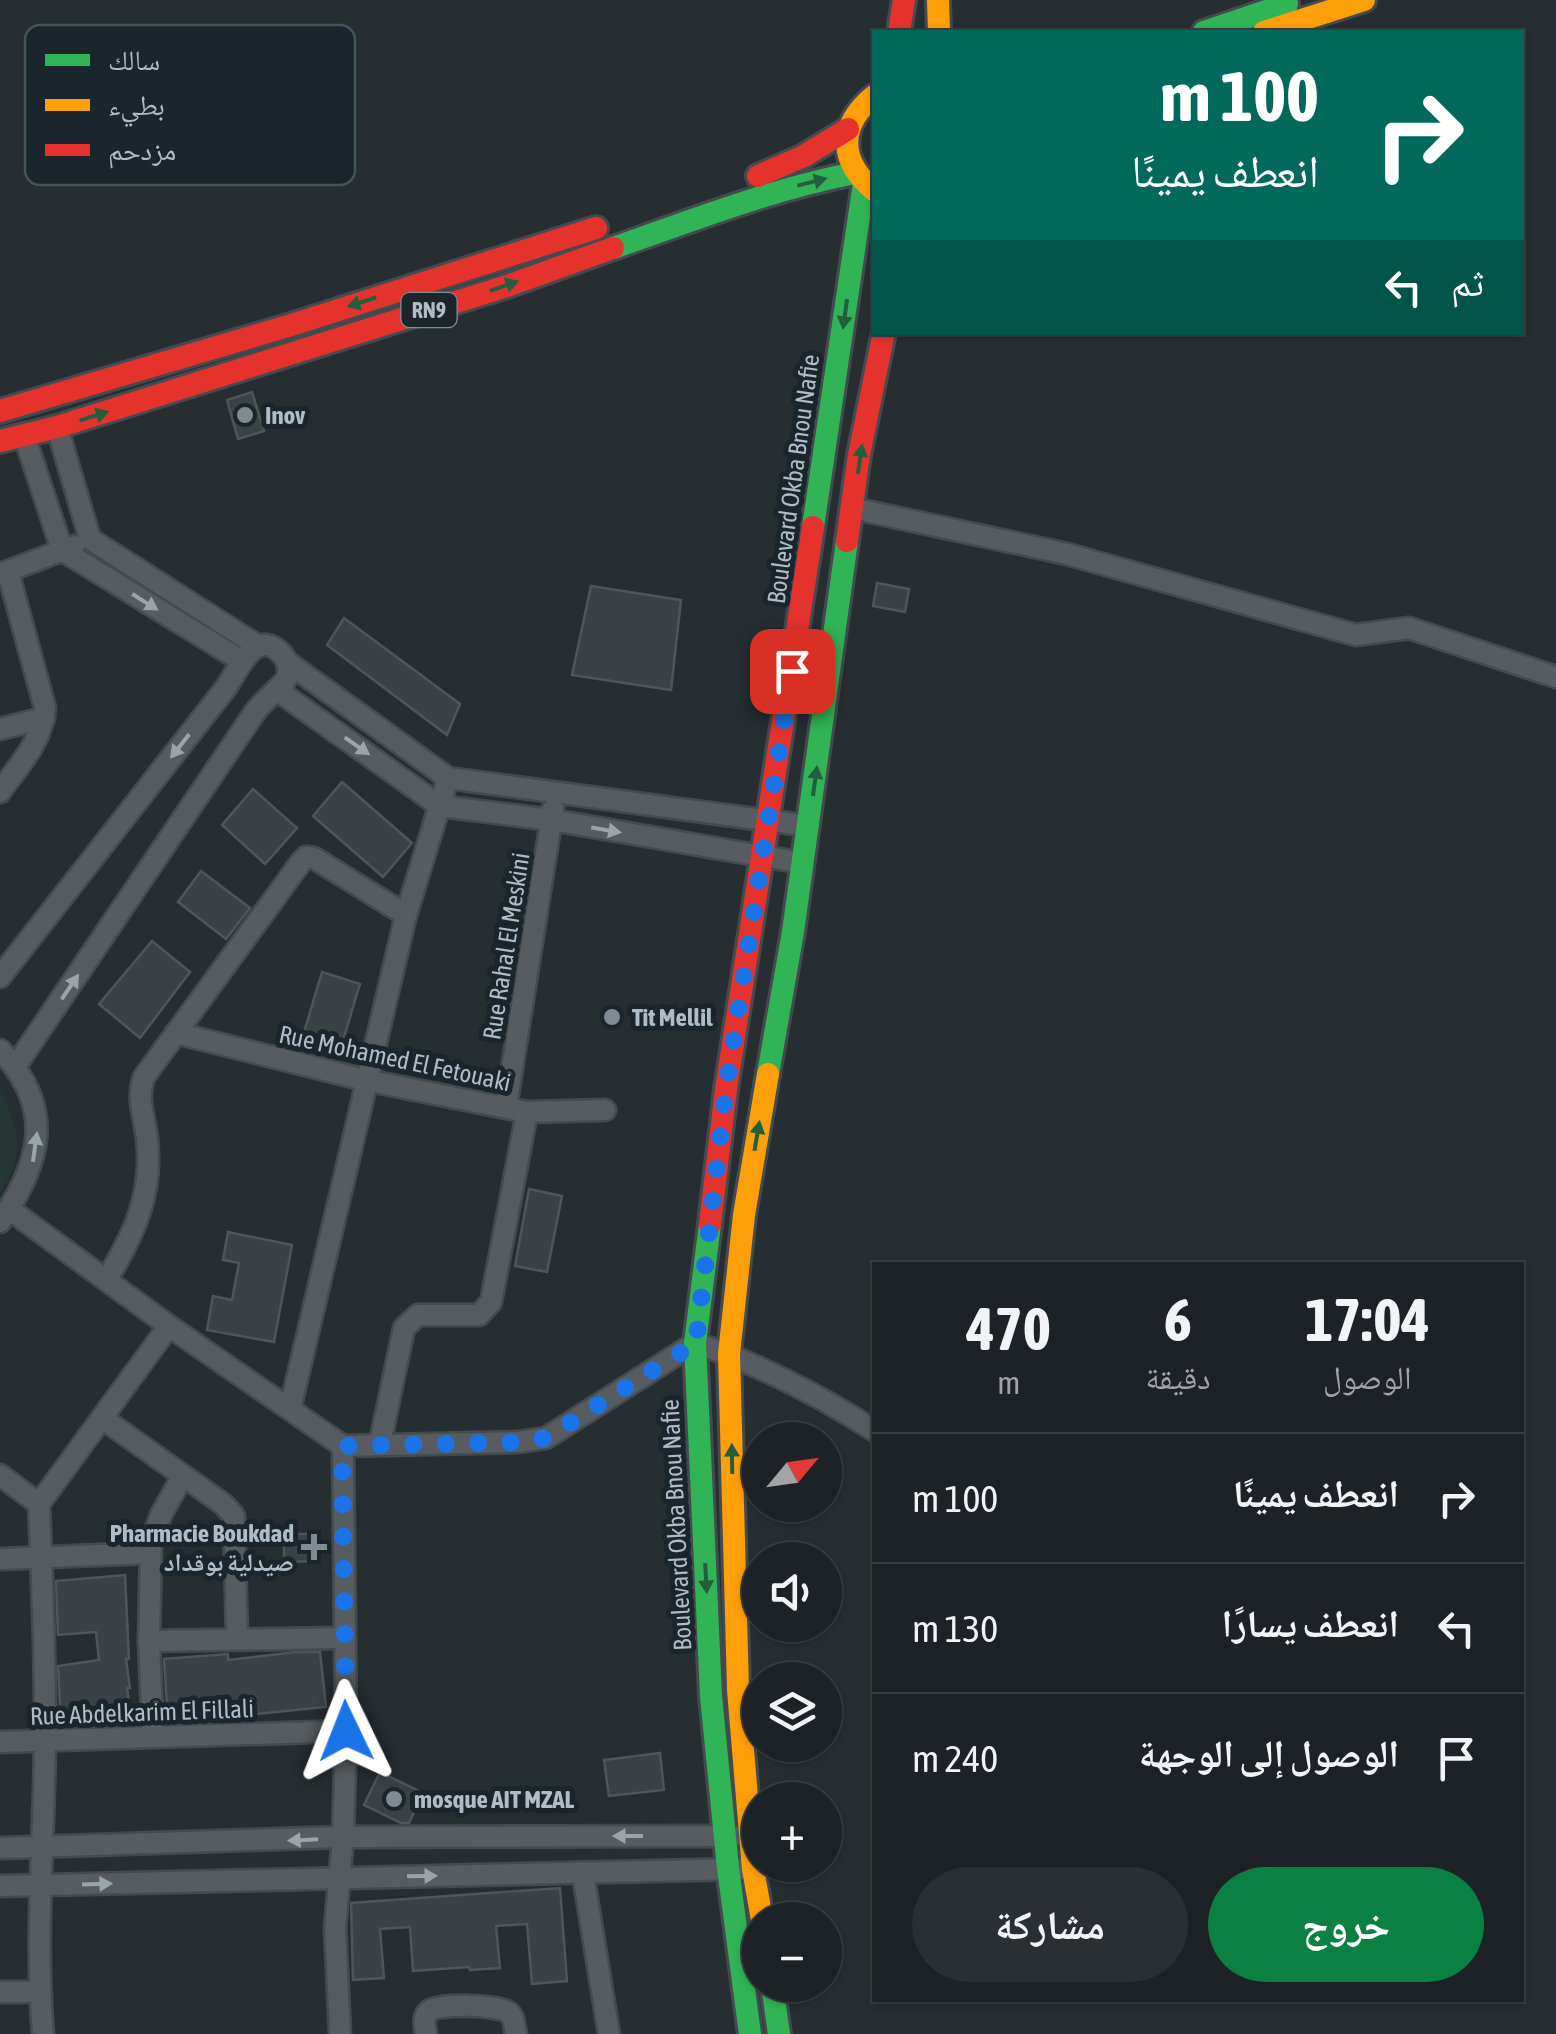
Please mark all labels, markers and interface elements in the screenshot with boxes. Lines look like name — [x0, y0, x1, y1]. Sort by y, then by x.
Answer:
legend — [25, 25, 355, 185]
text: سالك — [108, 44, 160, 76]
text: 100 m — [1160, 56, 1319, 136]
icon: right — [1354, 70, 1484, 200]
text: بطيء — [108, 89, 165, 128]
text: مزدحم — [108, 134, 176, 169]
text: انعطف يمينًا — [1131, 145, 1319, 197]
one-way arrow — [797, 174, 828, 189]
icon: left — [1376, 260, 1431, 315]
text: ثم — [1451, 261, 1484, 304]
one-way arrow — [490, 278, 520, 293]
road number: RN9 — [402, 293, 456, 327]
one-way arrow — [347, 296, 377, 311]
one-way arrow — [837, 299, 853, 331]
street label: Boulevard Okba Bnou Nafie — [762, 352, 824, 606]
place label: Inov — [265, 401, 306, 429]
marker: Inov — [234, 404, 256, 426]
one-way arrow — [79, 407, 109, 422]
one-way arrow — [852, 443, 868, 474]
one-way arrow — [132, 592, 159, 610]
pin — [750, 629, 835, 714]
icon: arrive — [765, 644, 820, 699]
one-way arrow — [170, 733, 191, 759]
one-way arrow — [343, 736, 370, 756]
one-way arrow — [808, 764, 824, 796]
one-way arrow — [591, 823, 622, 838]
street label: Rue Rahal El Meskini — [477, 851, 535, 1041]
one-way arrow — [60, 973, 79, 1000]
place label: Tit Mellil — [632, 1003, 713, 1031]
marker: Tit Mellil — [601, 1006, 623, 1028]
street label: Rue Mohamed El Fetouaki — [277, 1020, 513, 1096]
one-way arrow — [750, 1120, 765, 1151]
one-way arrow — [28, 1131, 44, 1162]
text: 6 — [1164, 1285, 1192, 1354]
text: 17:04 — [1305, 1285, 1430, 1354]
text: 470 — [966, 1294, 1051, 1363]
text: دقيقة — [1145, 1359, 1211, 1396]
text: الوصول — [1323, 1359, 1412, 1396]
text: m — [997, 1364, 1020, 1401]
street label: Boulevard Okba Bnou Nafie — [655, 1399, 697, 1651]
north arrow — [742, 1422, 842, 1522]
map controls — [742, 1422, 842, 2002]
one-way arrow — [723, 1443, 739, 1475]
icon: right — [1429, 1471, 1484, 1526]
text: انعطف يمينًا — [1233, 1472, 1399, 1515]
text: 100 m — [912, 1477, 998, 1520]
place label: Pharmacie Boukdad صيدلية بوقداد — [110, 1519, 294, 1577]
marker: Pharmacie Boukdad صيدلية بوقداد — [303, 1536, 325, 1558]
button: sound — [742, 1542, 842, 1642]
one-way arrow — [698, 1562, 714, 1594]
icon: left — [1429, 1601, 1484, 1656]
text: انعطف يسارًا — [1222, 1602, 1399, 1645]
text: 130 m — [912, 1607, 998, 1650]
button: layers — [742, 1662, 842, 1762]
position arrow — [294, 1679, 398, 1783]
street label: Rue Abdelkarim El Fillali — [29, 1694, 255, 1730]
icon: arrive — [1429, 1731, 1484, 1786]
text: الوصول إلى الوجهة — [1139, 1732, 1399, 1775]
text: 240 m — [912, 1737, 998, 1780]
button: + — [742, 1782, 842, 1882]
place label: mosque AIT MZAL — [414, 1785, 575, 1813]
marker: mosque AIT MZAL — [383, 1788, 405, 1810]
one-way arrow — [611, 1828, 643, 1844]
one-way arrow — [287, 1832, 318, 1848]
button: مشاركة — [912, 1867, 1188, 1982]
button: خروج — [1208, 1867, 1484, 1982]
one-way arrow — [407, 1868, 439, 1884]
one-way arrow — [82, 1876, 114, 1892]
button: − — [742, 1902, 842, 2002]

